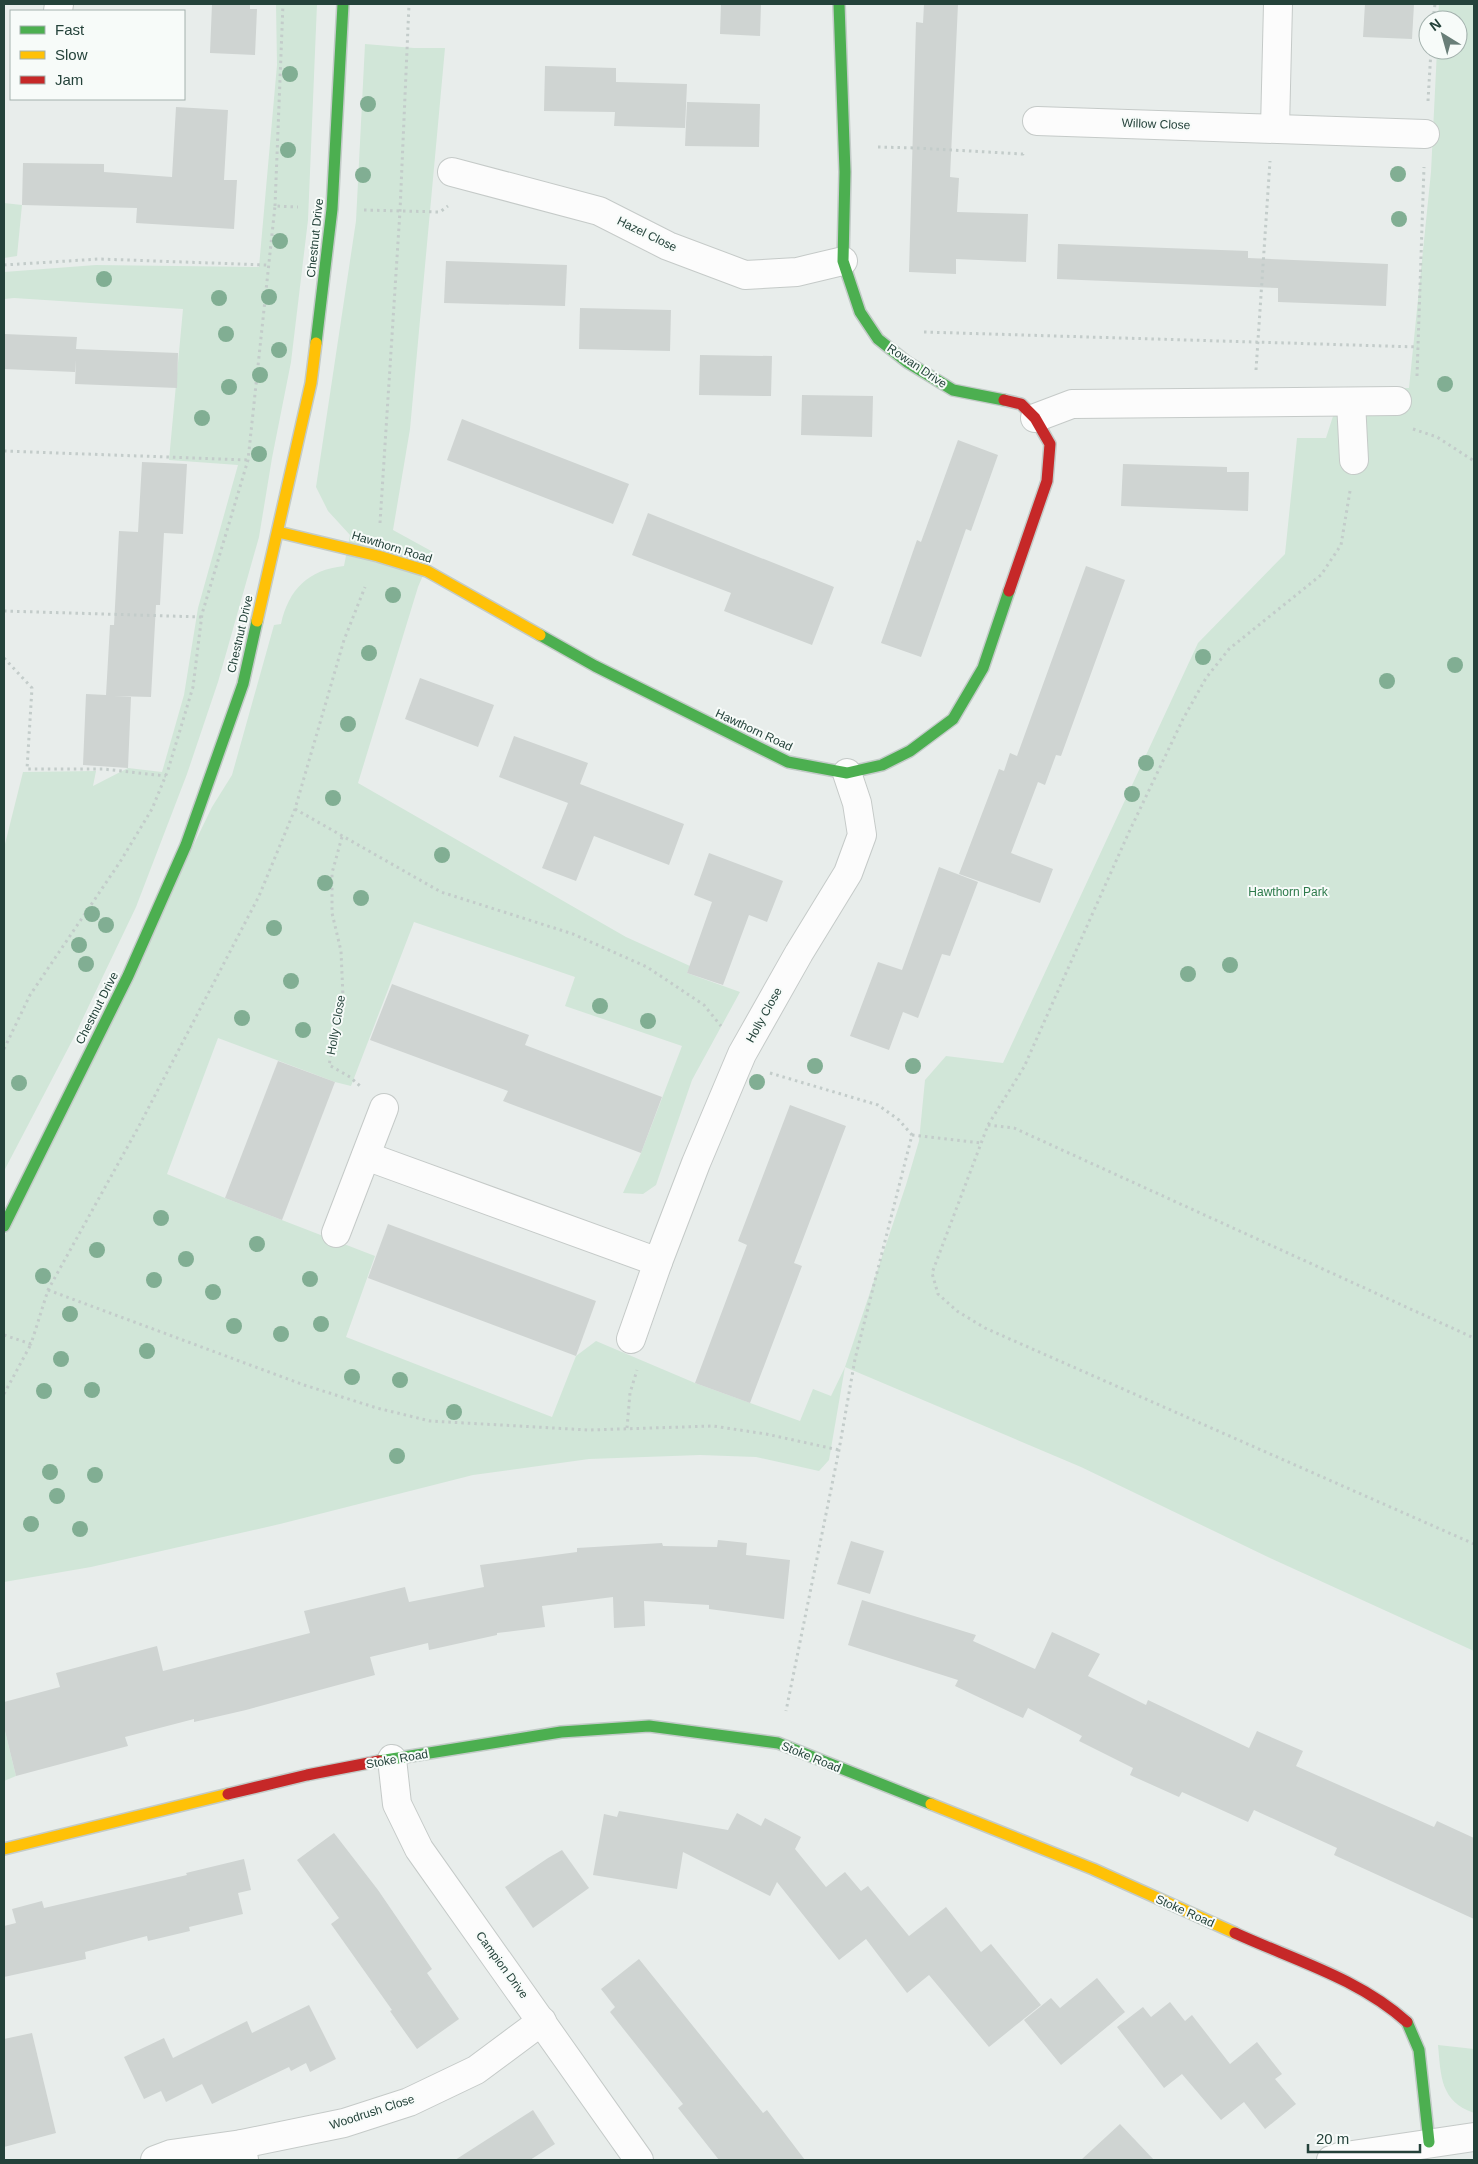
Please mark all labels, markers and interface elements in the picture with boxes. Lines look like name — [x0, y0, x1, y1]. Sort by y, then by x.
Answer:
legend — [10, 10, 185, 100]
north arrow — [1418, 10, 1468, 60]
text: N — [1426, 15, 1444, 34]
text: Fast — [55, 21, 85, 38]
text: Slow — [55, 46, 88, 63]
text: Jam — [55, 71, 83, 88]
street label: Willow Close — [1121, 116, 1191, 132]
street label: Chestnut Drive — [304, 197, 326, 278]
street label: Hazel Close — [615, 214, 679, 255]
street label: Rowan Drive — [885, 341, 950, 391]
street label: Hawthorn Road — [350, 528, 434, 566]
street label: Chestnut Drive — [224, 593, 256, 674]
street label: Hawthorn Road — [713, 706, 795, 754]
park label: Hawthorn Park — [1248, 885, 1329, 899]
street label: Chestnut Drive — [73, 969, 121, 1047]
street label: Holly Close — [743, 985, 785, 1045]
street label: Holly Close — [324, 994, 348, 1056]
street label: Stoke Road — [779, 1739, 843, 1775]
street label: Stoke Road — [365, 1747, 429, 1771]
street label: Stoke Road — [1154, 1892, 1216, 1930]
street label: Campion Drive — [473, 1929, 531, 2001]
street label: Woodrush Close — [328, 2092, 417, 2132]
scale bar — [1308, 2122, 1420, 2154]
text: 20 m — [1316, 2130, 1349, 2147]

